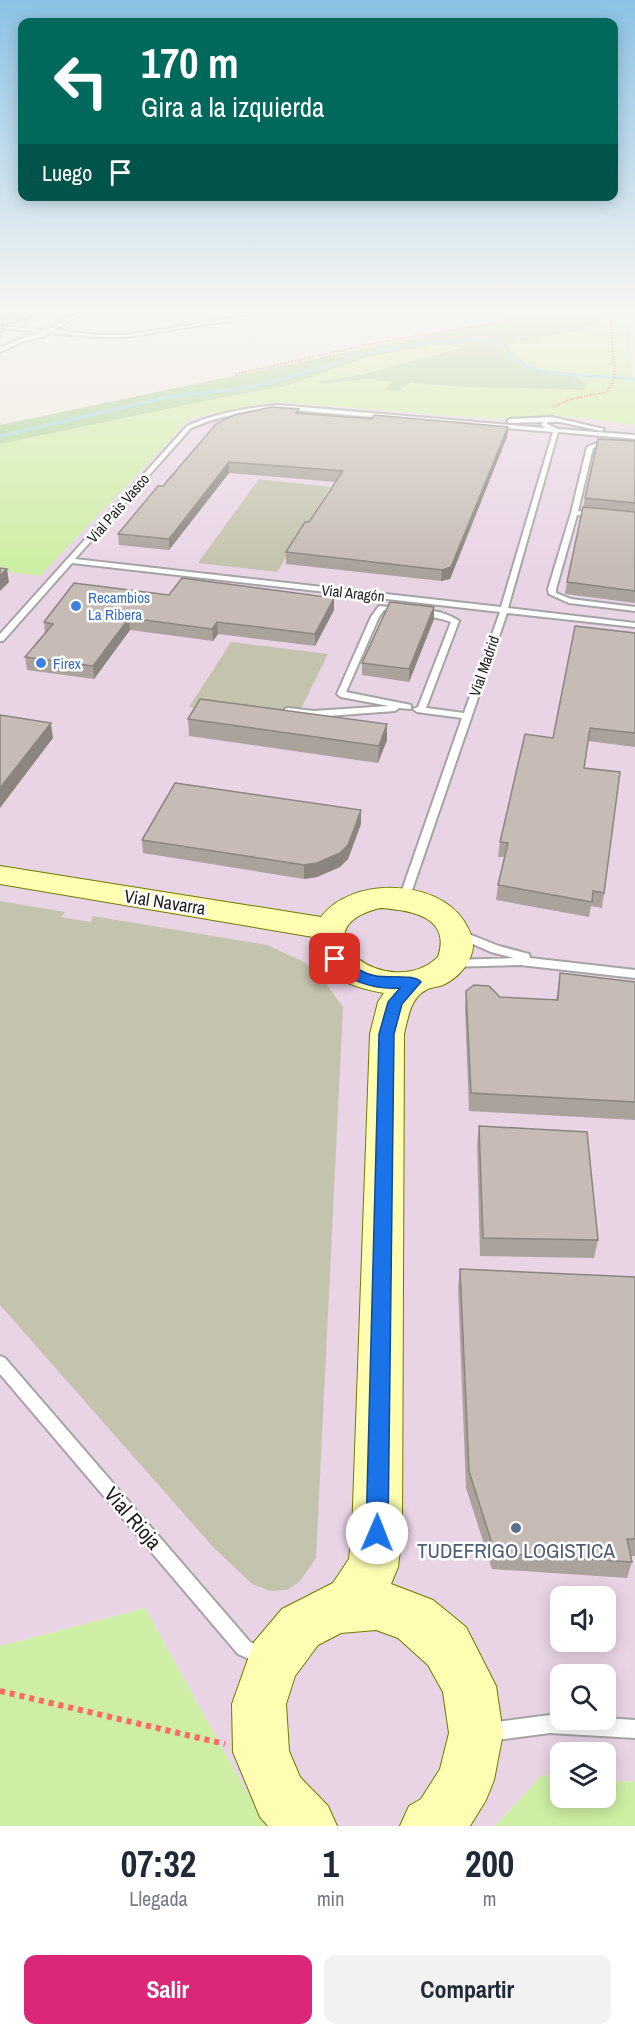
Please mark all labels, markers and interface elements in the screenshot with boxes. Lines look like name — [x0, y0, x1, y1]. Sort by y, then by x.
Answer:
text: 170 m — [141, 35, 239, 91]
icon: left — [42, 42, 120, 120]
text: Gira a la izquierda — [141, 89, 324, 125]
icon: arrive — [104, 156, 137, 189]
text: Luego — [42, 158, 92, 188]
street label: Vial Pais Vasco — [82, 469, 154, 547]
street label: Vial Aragón — [320, 579, 386, 607]
place label: Recambios La Ribera — [88, 587, 150, 625]
marker: Recambios La Ribera — [69, 599, 83, 613]
street label: Vial Madrid — [464, 633, 504, 699]
place label: Firex — [53, 653, 82, 674]
marker: Firex — [34, 656, 48, 670]
street label: Vial Navarra — [123, 883, 207, 921]
pin — [309, 933, 360, 984]
icon: arrive — [318, 942, 351, 975]
street label: Vial Rioja — [98, 1480, 169, 1556]
position arrow — [345, 1501, 409, 1565]
marker: TUDEFRIGO LOGISTICA — [509, 1521, 523, 1535]
place label: TUDEFRIGO LOGISTICA — [417, 1536, 616, 1565]
map controls — [550, 1586, 616, 1808]
button: sound — [550, 1586, 616, 1652]
button: search — [550, 1664, 616, 1730]
button: layers — [550, 1742, 616, 1808]
text: 07:32 — [121, 1840, 196, 1888]
text: 1 — [322, 1840, 339, 1888]
text: 200 — [465, 1840, 514, 1888]
text: Llegada — [129, 1885, 188, 1912]
text: min — [317, 1885, 344, 1912]
text: m — [483, 1885, 496, 1912]
button: Salir — [24, 1955, 312, 2024]
button: Compartir — [324, 1955, 611, 2024]

